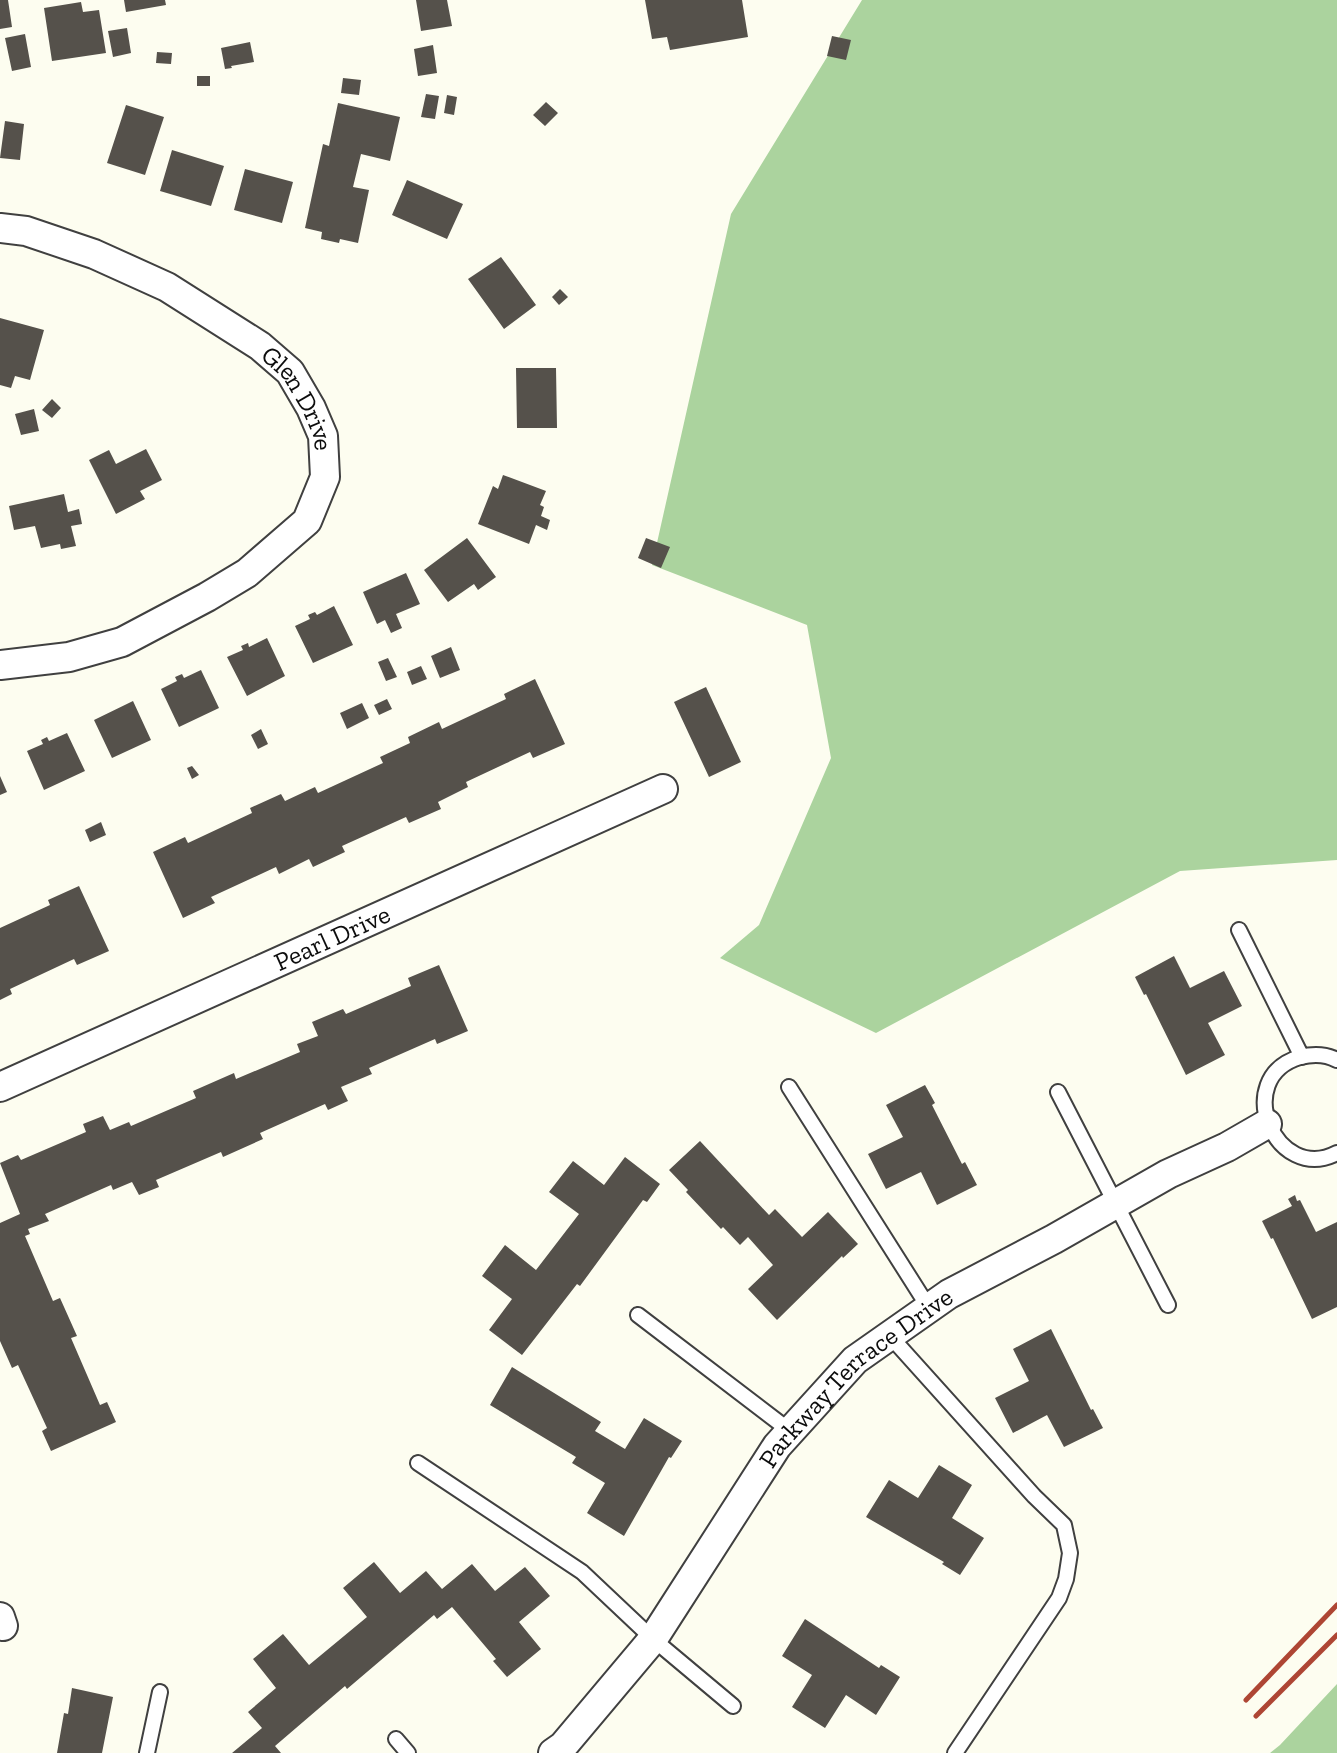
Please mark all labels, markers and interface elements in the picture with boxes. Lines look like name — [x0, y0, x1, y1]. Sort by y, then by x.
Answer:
street label: Glen Drive — [255, 339, 340, 451]
street label: Pearl Drive — [269, 898, 395, 978]
street label: Parkway Terrace Drive — [751, 1280, 959, 1474]

